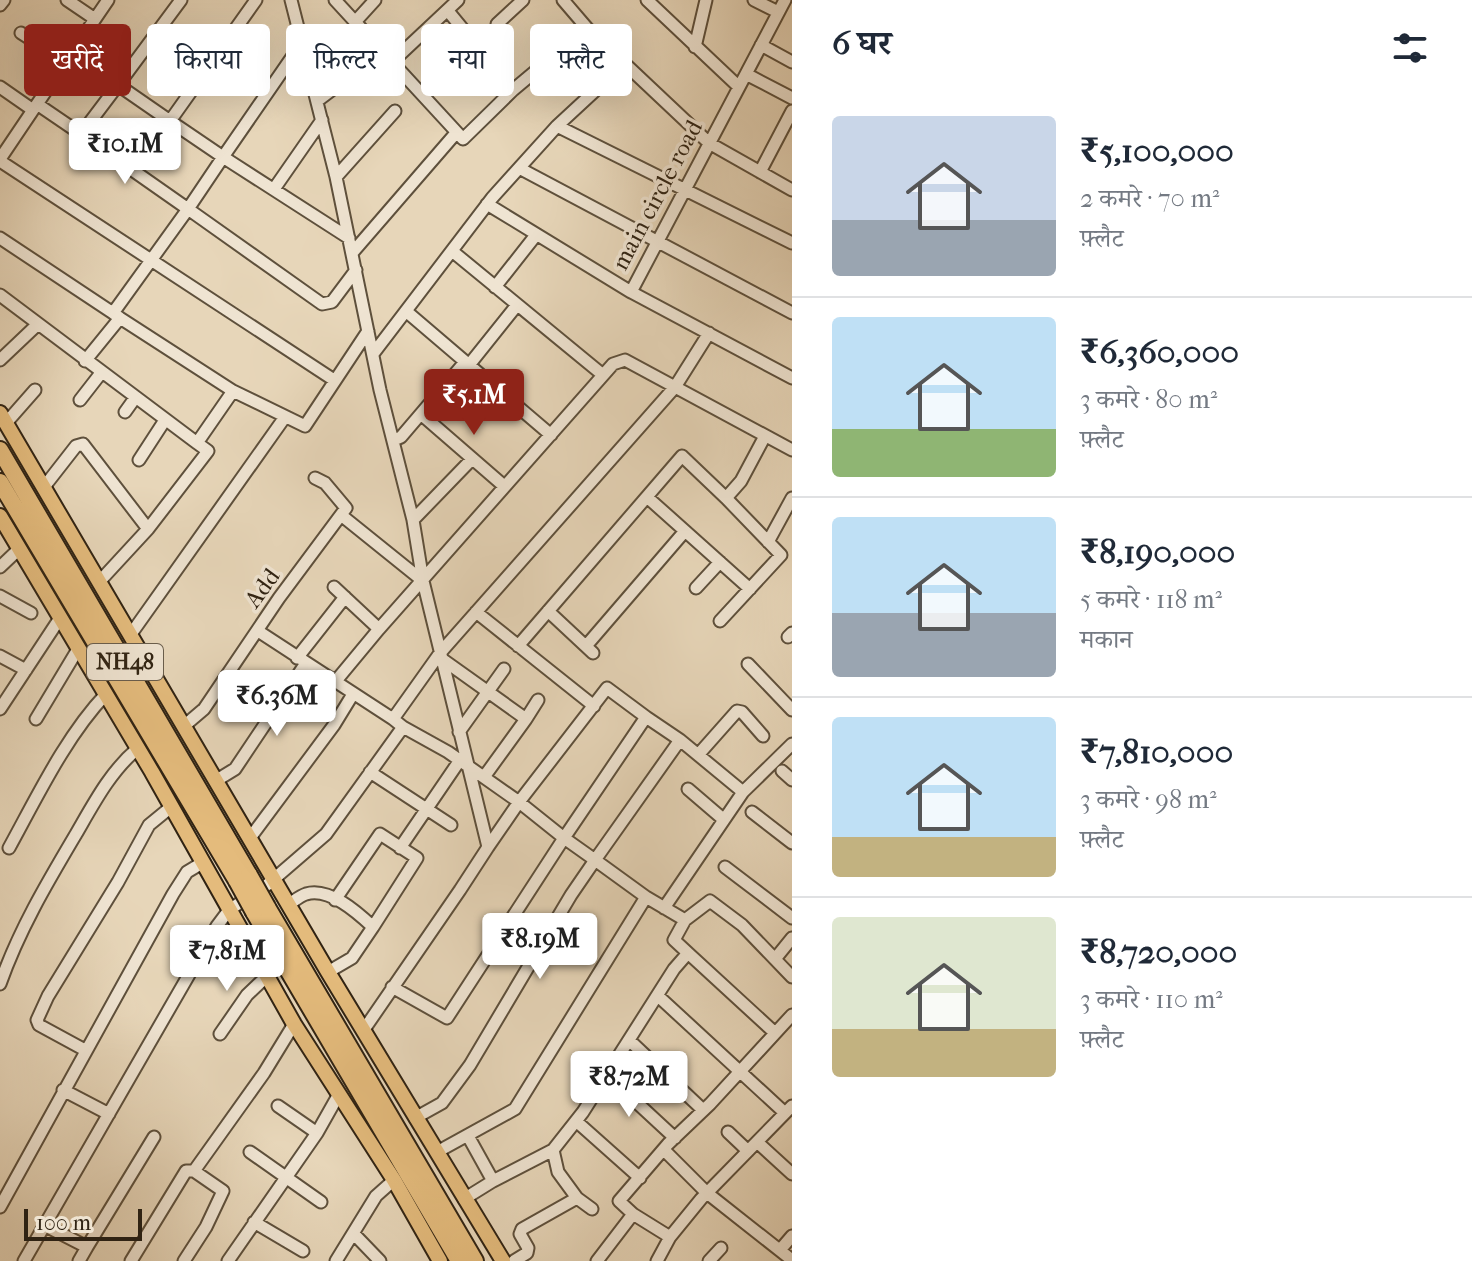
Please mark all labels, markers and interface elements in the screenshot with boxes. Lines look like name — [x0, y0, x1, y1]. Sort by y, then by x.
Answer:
text: 6 घर — [832, 23, 891, 63]
chip: खरीदें — [24, 24, 131, 96]
chip: किराया — [147, 24, 270, 96]
chip: फ़िल्टर — [286, 24, 405, 96]
chip: नया — [421, 24, 514, 96]
chip: फ़्लैट — [530, 24, 632, 96]
icon: filters — [1388, 26, 1432, 70]
street label: main circle road — [606, 115, 709, 275]
pin: ₹10.1M — [60, 118, 190, 186]
text: ₹10.1M — [87, 128, 163, 159]
text: ₹5,100,000 — [1080, 131, 1234, 171]
icon: home — [896, 148, 992, 244]
text: 2 कमरे · 70 m² — [1080, 183, 1219, 214]
text: फ़्लैट — [1080, 223, 1123, 254]
text: ₹6,360,000 — [1080, 332, 1239, 372]
icon: home — [896, 349, 992, 445]
pin: ₹5.1M — [418, 369, 530, 437]
text: ₹5.1M — [442, 379, 506, 410]
text: 3 कमरे · 80 m² — [1080, 384, 1217, 415]
text: फ़्लैट — [1080, 424, 1123, 455]
text: ₹8,190,000 — [1080, 532, 1235, 572]
icon: home — [896, 549, 992, 645]
street label: Add — [238, 562, 286, 614]
text: 5 कमरे · 118 m² — [1080, 584, 1222, 615]
text: मकान — [1080, 624, 1133, 655]
road number: NH48 — [87, 644, 163, 680]
pin: ₹6.36M — [212, 670, 342, 738]
text: ₹6.36M — [236, 680, 318, 711]
text: ₹7,810,000 — [1080, 732, 1233, 772]
icon: home — [896, 749, 992, 845]
text: 3 कमरे · 98 m² — [1080, 784, 1217, 815]
text: फ़्लैट — [1080, 824, 1123, 855]
pin: ₹8.19M — [475, 913, 605, 981]
text: ₹8.19M — [500, 923, 580, 954]
pin: ₹7.81M — [162, 925, 292, 993]
text: ₹8,720,000 — [1080, 932, 1237, 972]
text: ₹7.81M — [188, 935, 266, 966]
icon: home — [896, 949, 992, 1045]
text: 3 कमरे · 110 m² — [1080, 984, 1223, 1015]
text: फ़्लैट — [1080, 1024, 1123, 1055]
pin: ₹8.72M — [564, 1051, 694, 1119]
text: ₹8.72M — [589, 1061, 669, 1092]
scale bar — [24, 1205, 142, 1241]
text: 100 m — [36, 1210, 91, 1236]

